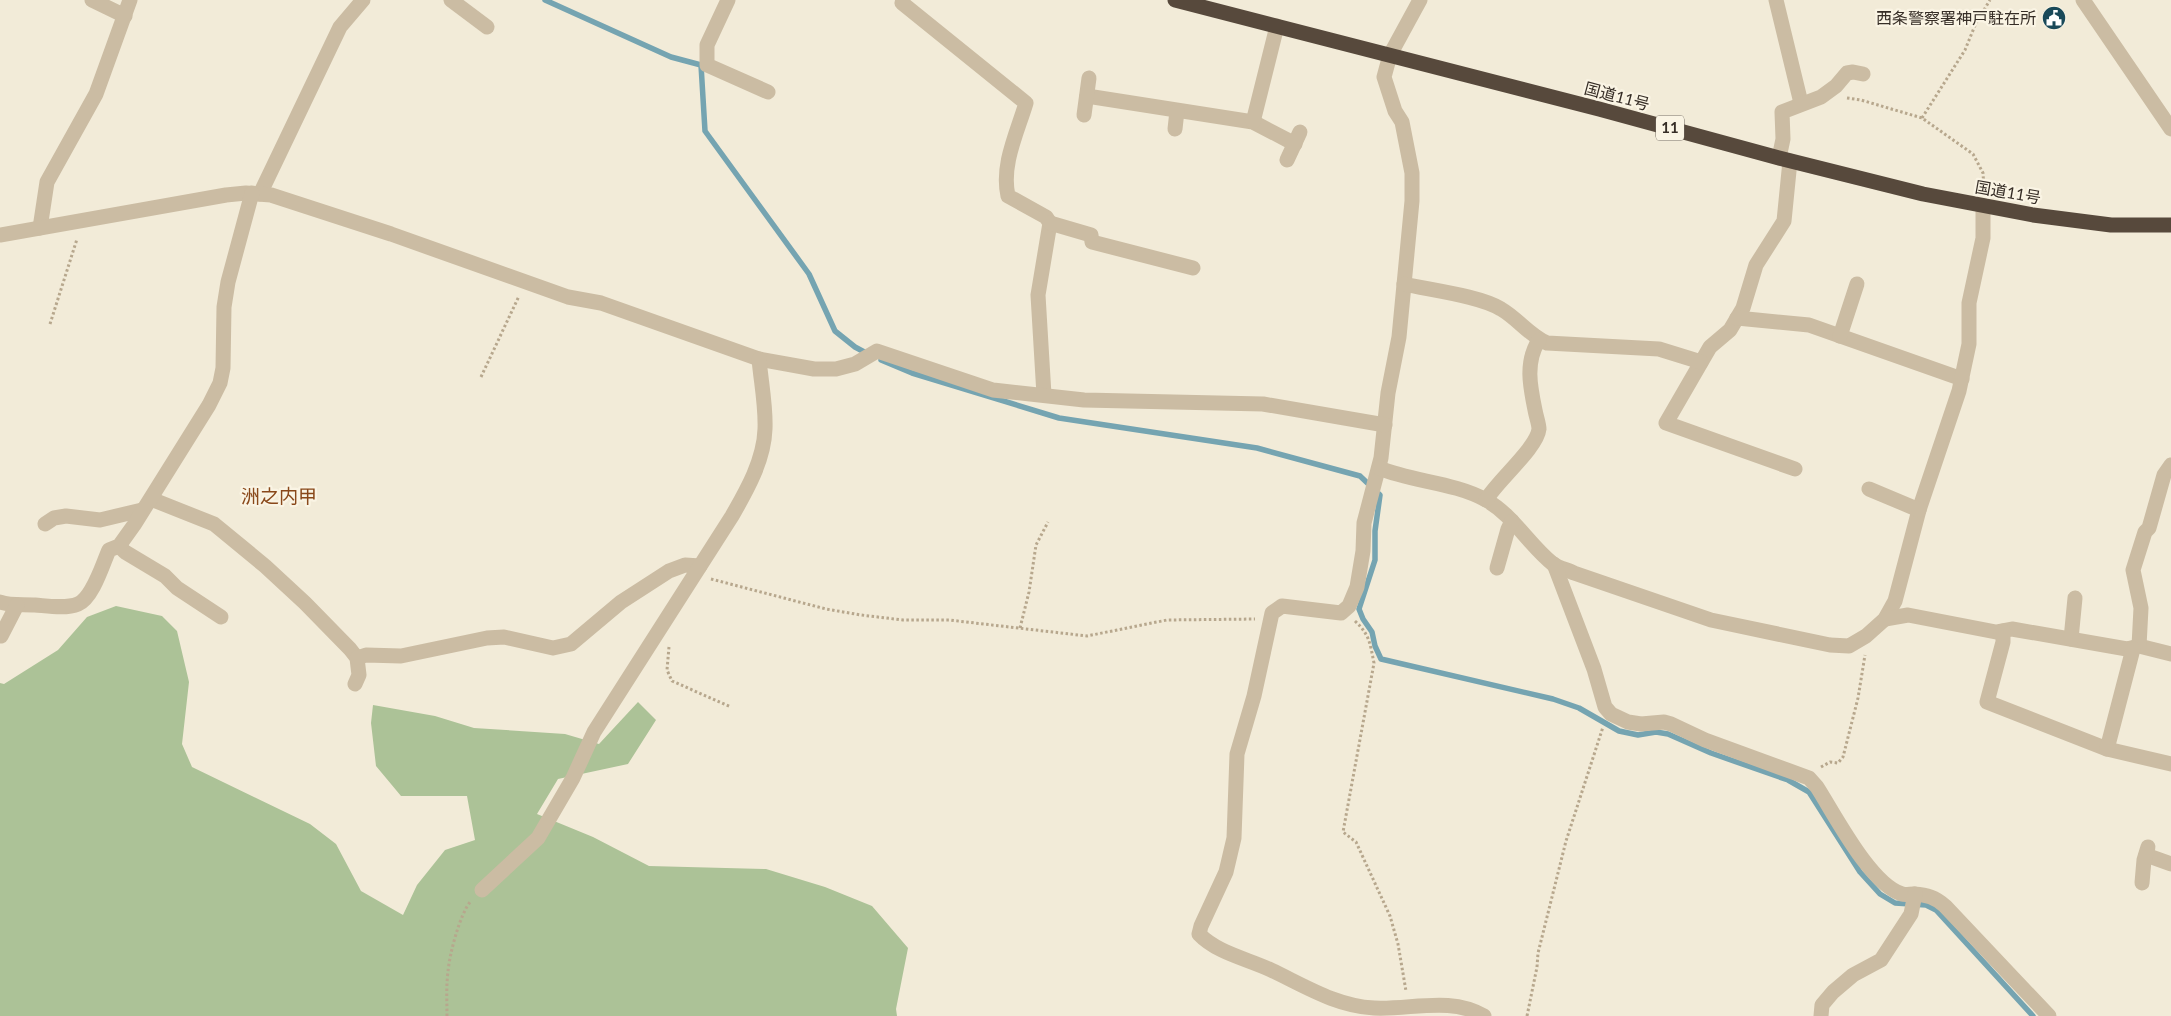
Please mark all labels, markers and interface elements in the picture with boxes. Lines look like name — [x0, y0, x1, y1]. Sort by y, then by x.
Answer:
public building icon: 西条警察署神戸駐在所 — [2041, 5, 2067, 31]
place label: 西条警察署神戸駐在所 — [1876, 8, 2036, 27]
street label: 国道11号 — [1583, 78, 1652, 113]
road number: 11 — [1656, 116, 1684, 140]
street label: 国道11号 — [1974, 176, 2043, 207]
district label: 洲之内甲 — [241, 484, 317, 507]

